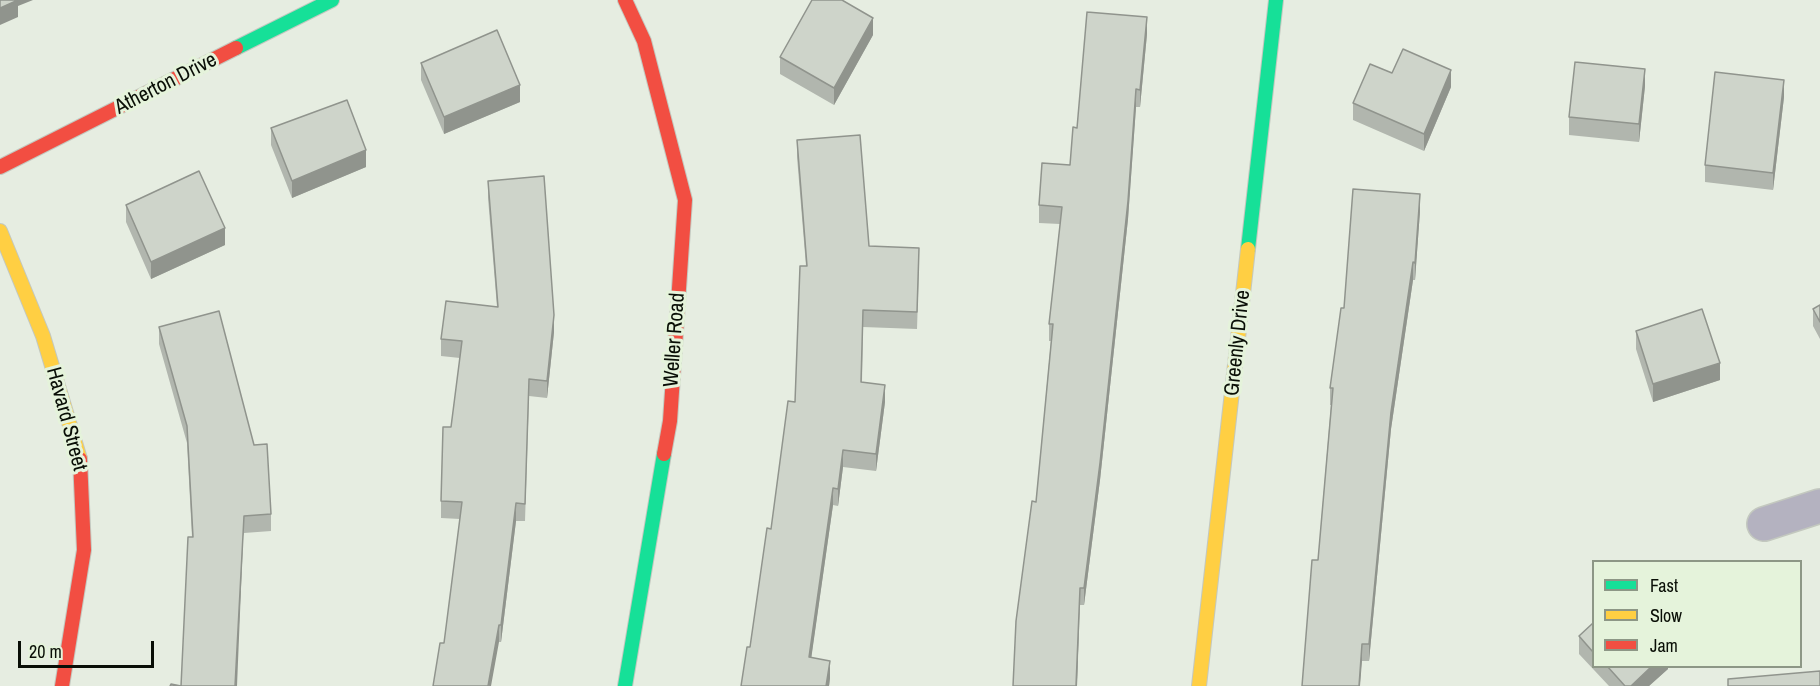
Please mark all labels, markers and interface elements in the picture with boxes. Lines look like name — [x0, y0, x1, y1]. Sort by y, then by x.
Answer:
street label: Atherton Drive — [111, 48, 221, 120]
street label: Greenly Drive — [1220, 289, 1256, 397]
street label: Weller Road — [659, 292, 691, 388]
street label: Havard Street — [40, 364, 92, 474]
legend — [1592, 560, 1802, 668]
text: Fast — [1650, 573, 1678, 598]
text: Slow — [1650, 603, 1682, 628]
scale bar — [21, 629, 158, 667]
text: Jam — [1650, 633, 1678, 658]
text: 20 m — [29, 639, 62, 664]

